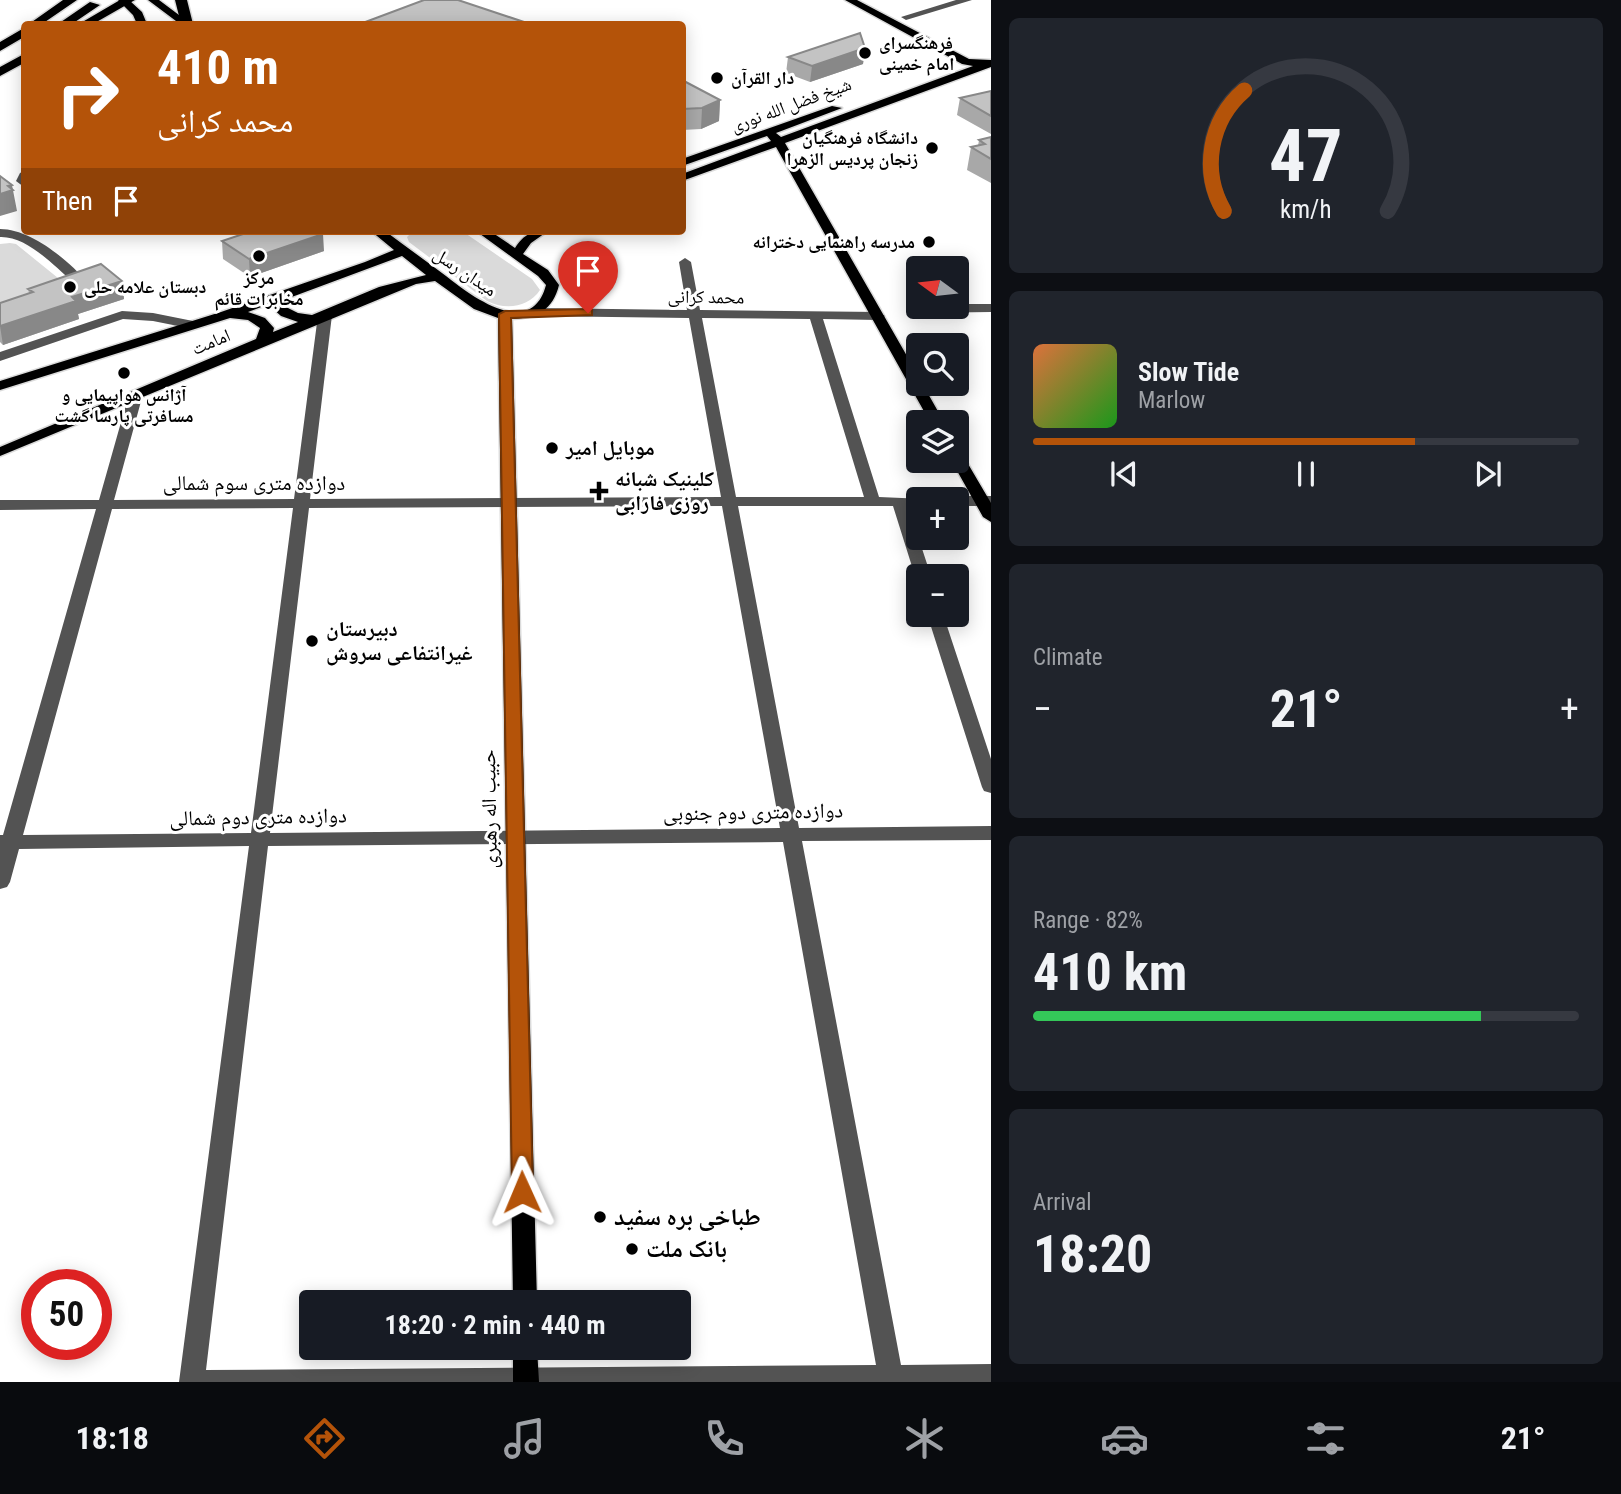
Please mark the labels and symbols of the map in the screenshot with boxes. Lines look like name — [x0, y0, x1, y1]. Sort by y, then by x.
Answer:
place label: فرهنگسرای امام خمینی — [879, 32, 954, 76]
marker: فرهنگسرای امام خمینی — [857, 45, 873, 61]
place label: دار القرآن — [731, 67, 795, 89]
marker: دار القرآن — [709, 70, 725, 86]
street label: شیخ فضل الله نوری — [728, 73, 855, 138]
place label: دانشگاه فرهنگیان زنجان پردیس الزهرا — [786, 127, 918, 170]
marker: دانشگاه فرهنگیان زنجان پردیس الزهرا — [924, 140, 940, 156]
place label: مدرسه راهنمایی دخترانه — [752, 231, 915, 253]
marker: مدرسه راهنمایی دخترانه — [921, 234, 937, 250]
pin — [558, 241, 618, 313]
street label: میدان رسل — [429, 243, 501, 301]
marker: مرکز مخابرات قائم — [251, 248, 267, 264]
north arrow — [906, 256, 970, 318]
place label: مرکز مخابرات قائم — [214, 267, 304, 311]
place label: دبستان علامه حلی — [84, 276, 206, 298]
marker: دبستان علامه حلی — [62, 279, 78, 295]
street label: محمد کرانی — [667, 285, 745, 309]
street label: امامت — [188, 324, 233, 359]
marker: آژانس هواپیمایی و مسافرتی پارسا گشت — [116, 365, 132, 381]
place label: آژانس هواپیمایی و مسافرتی پارسا گشت — [54, 384, 194, 427]
place label: موبایل امیر — [565, 436, 655, 461]
marker: موبایل امیر — [544, 440, 560, 456]
place label: کلینیک شبانه روزی فارابی — [615, 467, 714, 516]
street label: دوازده متری سوم شمالی — [163, 471, 345, 497]
marker: کلینیک شبانه روزی فارابی — [589, 481, 609, 501]
place label: دبیرستان غیرانتفاعی سروش — [326, 617, 473, 666]
marker: دبیرستان غیرانتفاعی سروش — [304, 633, 320, 649]
street label: حبیب اله رهبری — [476, 749, 502, 869]
street label: دوازده متری دوم جنوبی — [663, 798, 843, 828]
street label: دوازده متری دوم شمالی — [169, 803, 347, 833]
position arrow — [485, 1155, 559, 1229]
place label: طباخی بره سفید — [614, 1203, 761, 1231]
marker: طباخی بره سفید — [592, 1209, 608, 1225]
place label: بانک ملت — [646, 1235, 727, 1263]
marker: بانک ملت — [624, 1241, 640, 1257]
speed limit sign: 50 — [21, 1269, 112, 1360]

